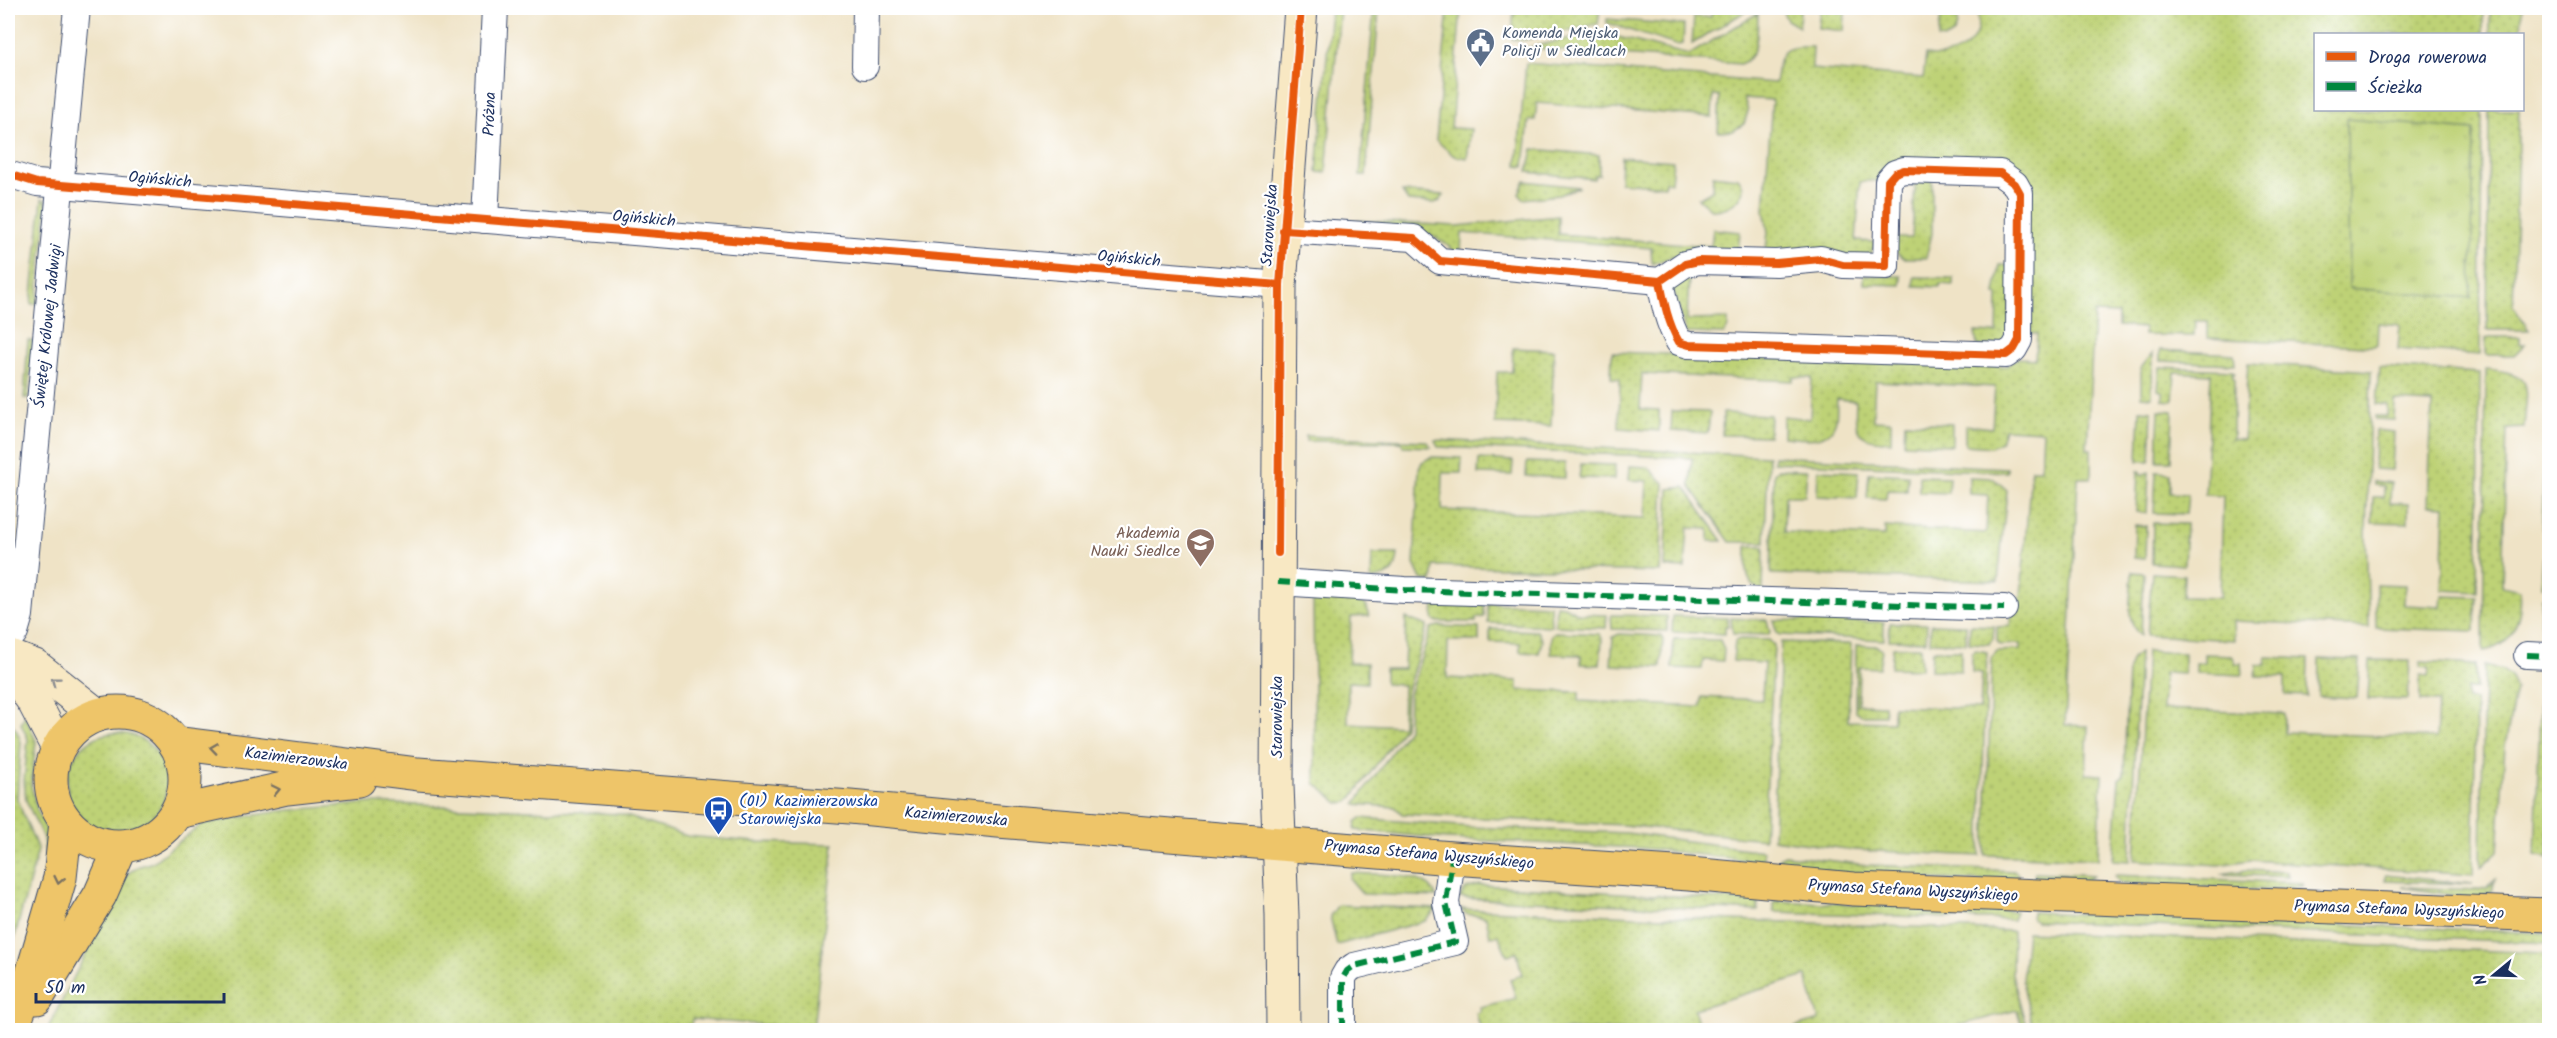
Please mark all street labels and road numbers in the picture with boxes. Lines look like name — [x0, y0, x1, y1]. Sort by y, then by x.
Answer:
street label: Próżna — [477, 91, 503, 137]
street label: Ogińskich — [127, 165, 193, 195]
street label: Starowiejska — [1255, 183, 1285, 267]
street label: Ogińskich — [611, 204, 677, 234]
street label: Świętej Królowej Jadwigi — [27, 242, 69, 409]
street label: Ogińskich — [1096, 244, 1162, 274]
street label: Starowiejska — [1265, 676, 1290, 758]
street label: Kazimierzowska — [243, 740, 349, 778]
street label: Kazimierzowska — [903, 800, 1009, 834]
street label: Prymasa Stefana Wyszyńskiego — [1323, 833, 1535, 877]
street label: Prymasa Stefana Wyszyńskiego — [1807, 873, 2019, 909]
street label: Prymasa Stefana Wyszyńskiego — [2293, 894, 2505, 926]

